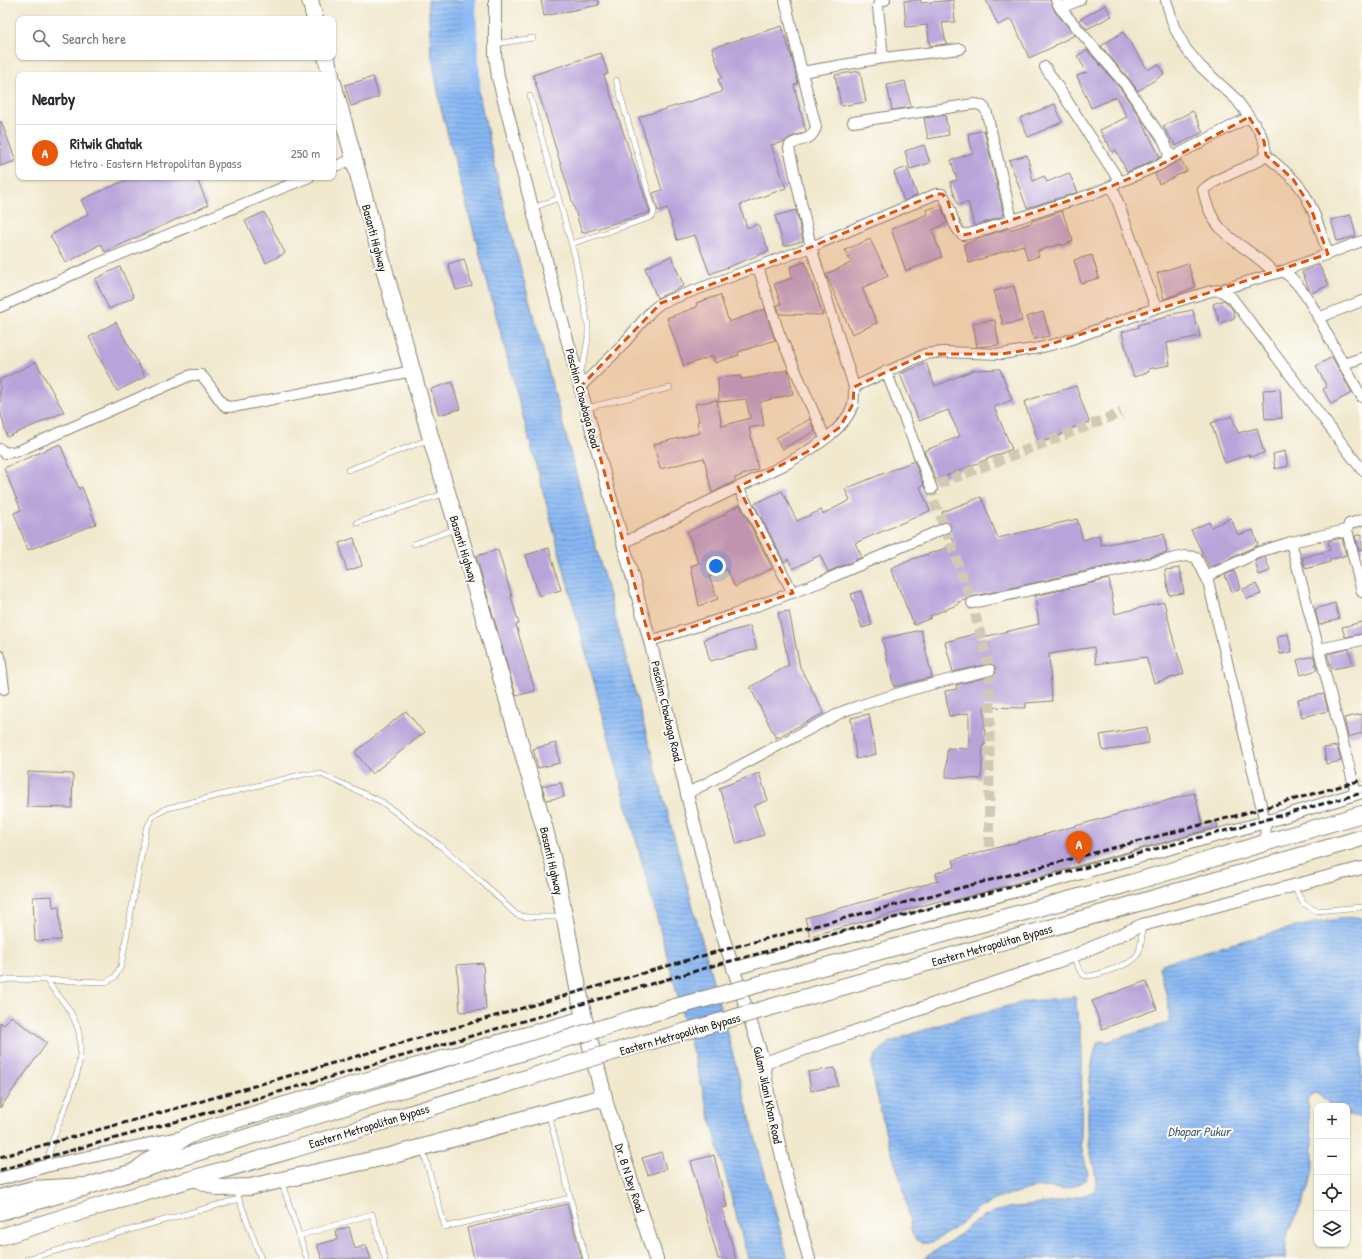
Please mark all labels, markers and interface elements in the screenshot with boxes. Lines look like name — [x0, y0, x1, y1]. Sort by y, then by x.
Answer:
search box — [16, 16, 336, 60]
icon: search — [30, 27, 52, 49]
text: Search here — [62, 28, 126, 49]
text: Nearby — [32, 87, 75, 110]
text: Ritwik Ghatak — [70, 133, 142, 154]
text: A — [42, 144, 48, 162]
text: 250 m — [291, 144, 320, 162]
text: Metro · Eastern Metropolitan Bypass — [70, 154, 242, 172]
street label: Basanti Highway — [358, 202, 392, 274]
street label: Paschim Chowbaga Road — [562, 346, 605, 450]
street label: Basanti Highway — [446, 513, 482, 585]
your location — [706, 556, 726, 576]
street label: Paschim Chowbaga Road — [647, 659, 687, 763]
street label: Basanti Highway — [536, 825, 568, 897]
pin: A — [1066, 831, 1092, 864]
street label: Eastern Metropolitan Bypass — [930, 920, 1055, 970]
street label: Eastern Metropolitan Bypass — [618, 1009, 743, 1059]
street label: Gulam Jilani Khan Road — [749, 1045, 787, 1146]
street label: Eastern Metropolitan Bypass — [307, 1099, 432, 1152]
map controls — [1314, 1103, 1350, 1247]
button: + — [1314, 1103, 1350, 1139]
water label: Dhopar Pukur — [1168, 1122, 1232, 1141]
button: − — [1314, 1139, 1350, 1175]
street label: Dr. B N Dey Road — [611, 1141, 649, 1215]
button: locate — [1314, 1175, 1350, 1211]
button: layers — [1314, 1211, 1350, 1247]

